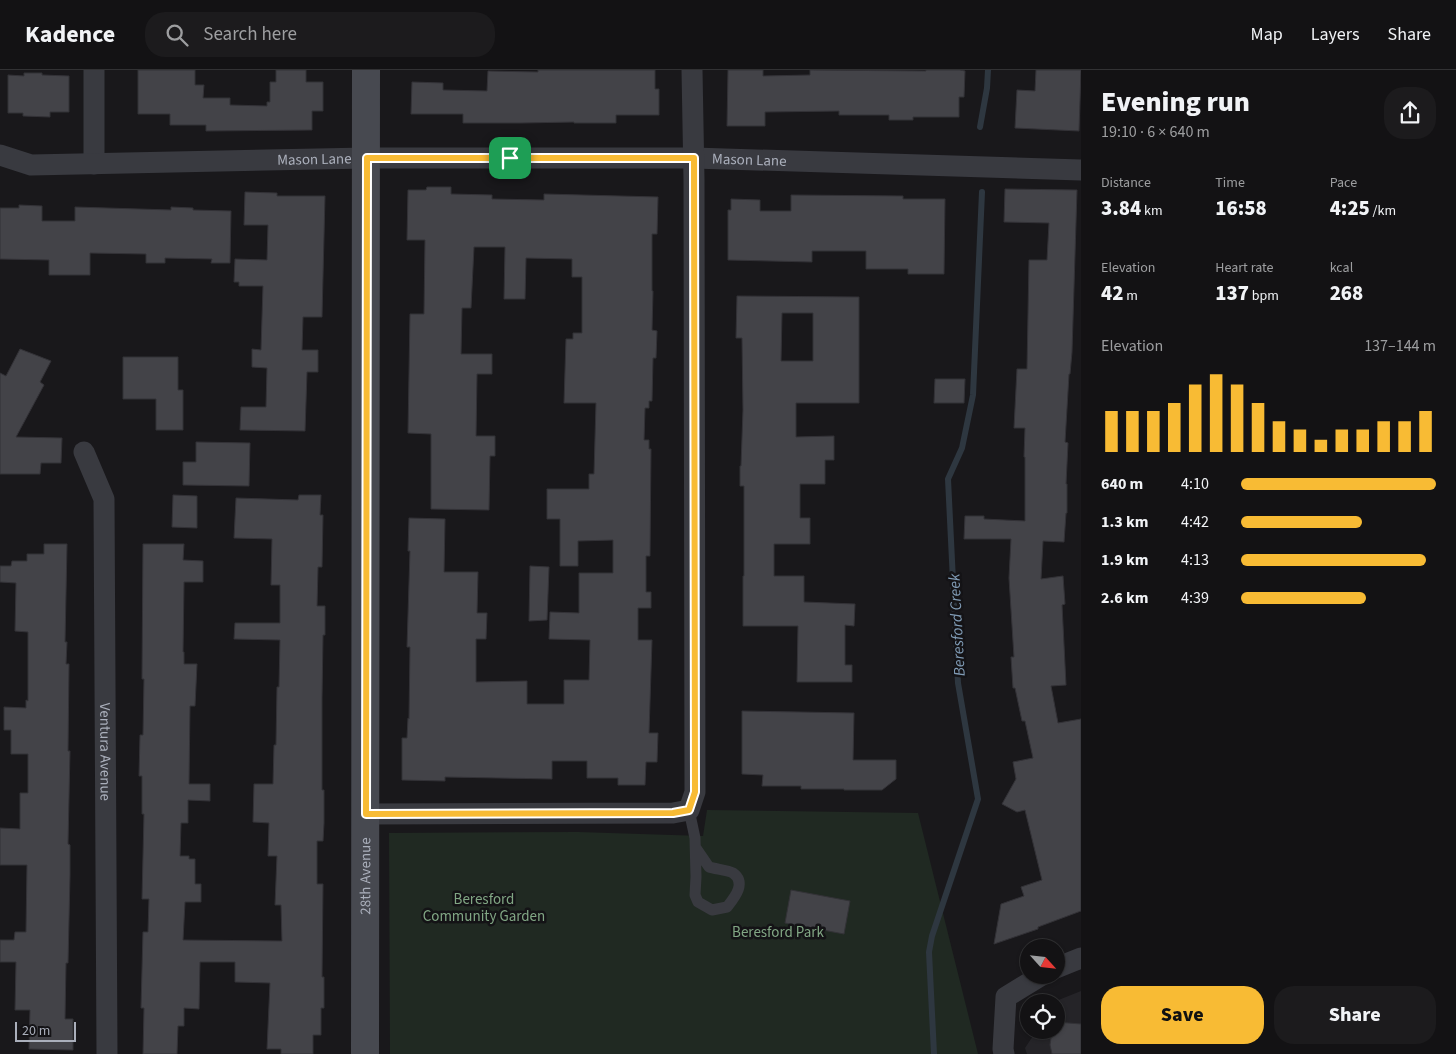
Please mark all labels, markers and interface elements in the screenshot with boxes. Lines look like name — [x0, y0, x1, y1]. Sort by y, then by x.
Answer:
search box — [145, 12, 495, 57]
text: Kadence — [25, 17, 115, 52]
icon: search — [163, 21, 191, 49]
text: Search here — [203, 21, 297, 48]
text: Map — [1251, 22, 1283, 47]
text: Layers — [1311, 22, 1360, 47]
text: Share — [1388, 22, 1431, 47]
text: Evening run — [1101, 82, 1250, 122]
button: share — [1384, 87, 1436, 139]
text: 19:10 · 6 × 640 m — [1101, 121, 1210, 143]
pin — [489, 137, 531, 179]
icon: arrive — [496, 144, 524, 172]
street label: Mason Lane — [277, 148, 352, 171]
street label: Mason Lane — [712, 149, 787, 172]
text: Distance — [1101, 173, 1151, 193]
text: Time — [1215, 173, 1245, 193]
text: Pace — [1330, 173, 1357, 193]
text: 3.84 — [1101, 193, 1141, 223]
text: 16:58 — [1215, 193, 1267, 223]
text: 4:25 — [1330, 193, 1370, 223]
text: km — [1141, 201, 1163, 221]
text: /km — [1370, 201, 1396, 221]
text: Elevation — [1101, 258, 1156, 278]
text: Heart rate — [1215, 258, 1274, 278]
text: kcal — [1330, 258, 1353, 278]
text: 42 — [1101, 278, 1123, 308]
text: 137 — [1215, 278, 1249, 308]
text: 268 — [1330, 278, 1363, 308]
text: m — [1123, 286, 1138, 306]
text: bpm — [1249, 286, 1279, 306]
text: Elevation — [1101, 335, 1163, 357]
text: 137–144 m — [1364, 335, 1436, 357]
text: 640 m — [1101, 473, 1143, 495]
text: 4:10 — [1181, 473, 1209, 495]
text: 1.3 km — [1101, 511, 1148, 533]
text: 4:42 — [1181, 511, 1209, 533]
text: 1.9 km — [1101, 549, 1148, 571]
text: 4:13 — [1181, 549, 1209, 571]
water label: Beresford Creek — [943, 573, 971, 677]
text: 2.6 km — [1101, 587, 1148, 609]
text: 4:39 — [1181, 587, 1209, 609]
street label: Ventura Avenue — [94, 703, 116, 801]
street label: 28th Avenue — [355, 837, 376, 915]
park label: Beresford Community Garden — [423, 889, 545, 927]
park label: Beresford Park — [732, 922, 824, 943]
north arrow — [1020, 939, 1065, 984]
map controls — [1020, 939, 1065, 1039]
button: Save — [1101, 986, 1264, 1044]
button: Share — [1274, 986, 1436, 1044]
button: locate — [1020, 994, 1065, 1039]
scale bar — [15, 1019, 76, 1042]
text: 20 m — [22, 1021, 50, 1041]

